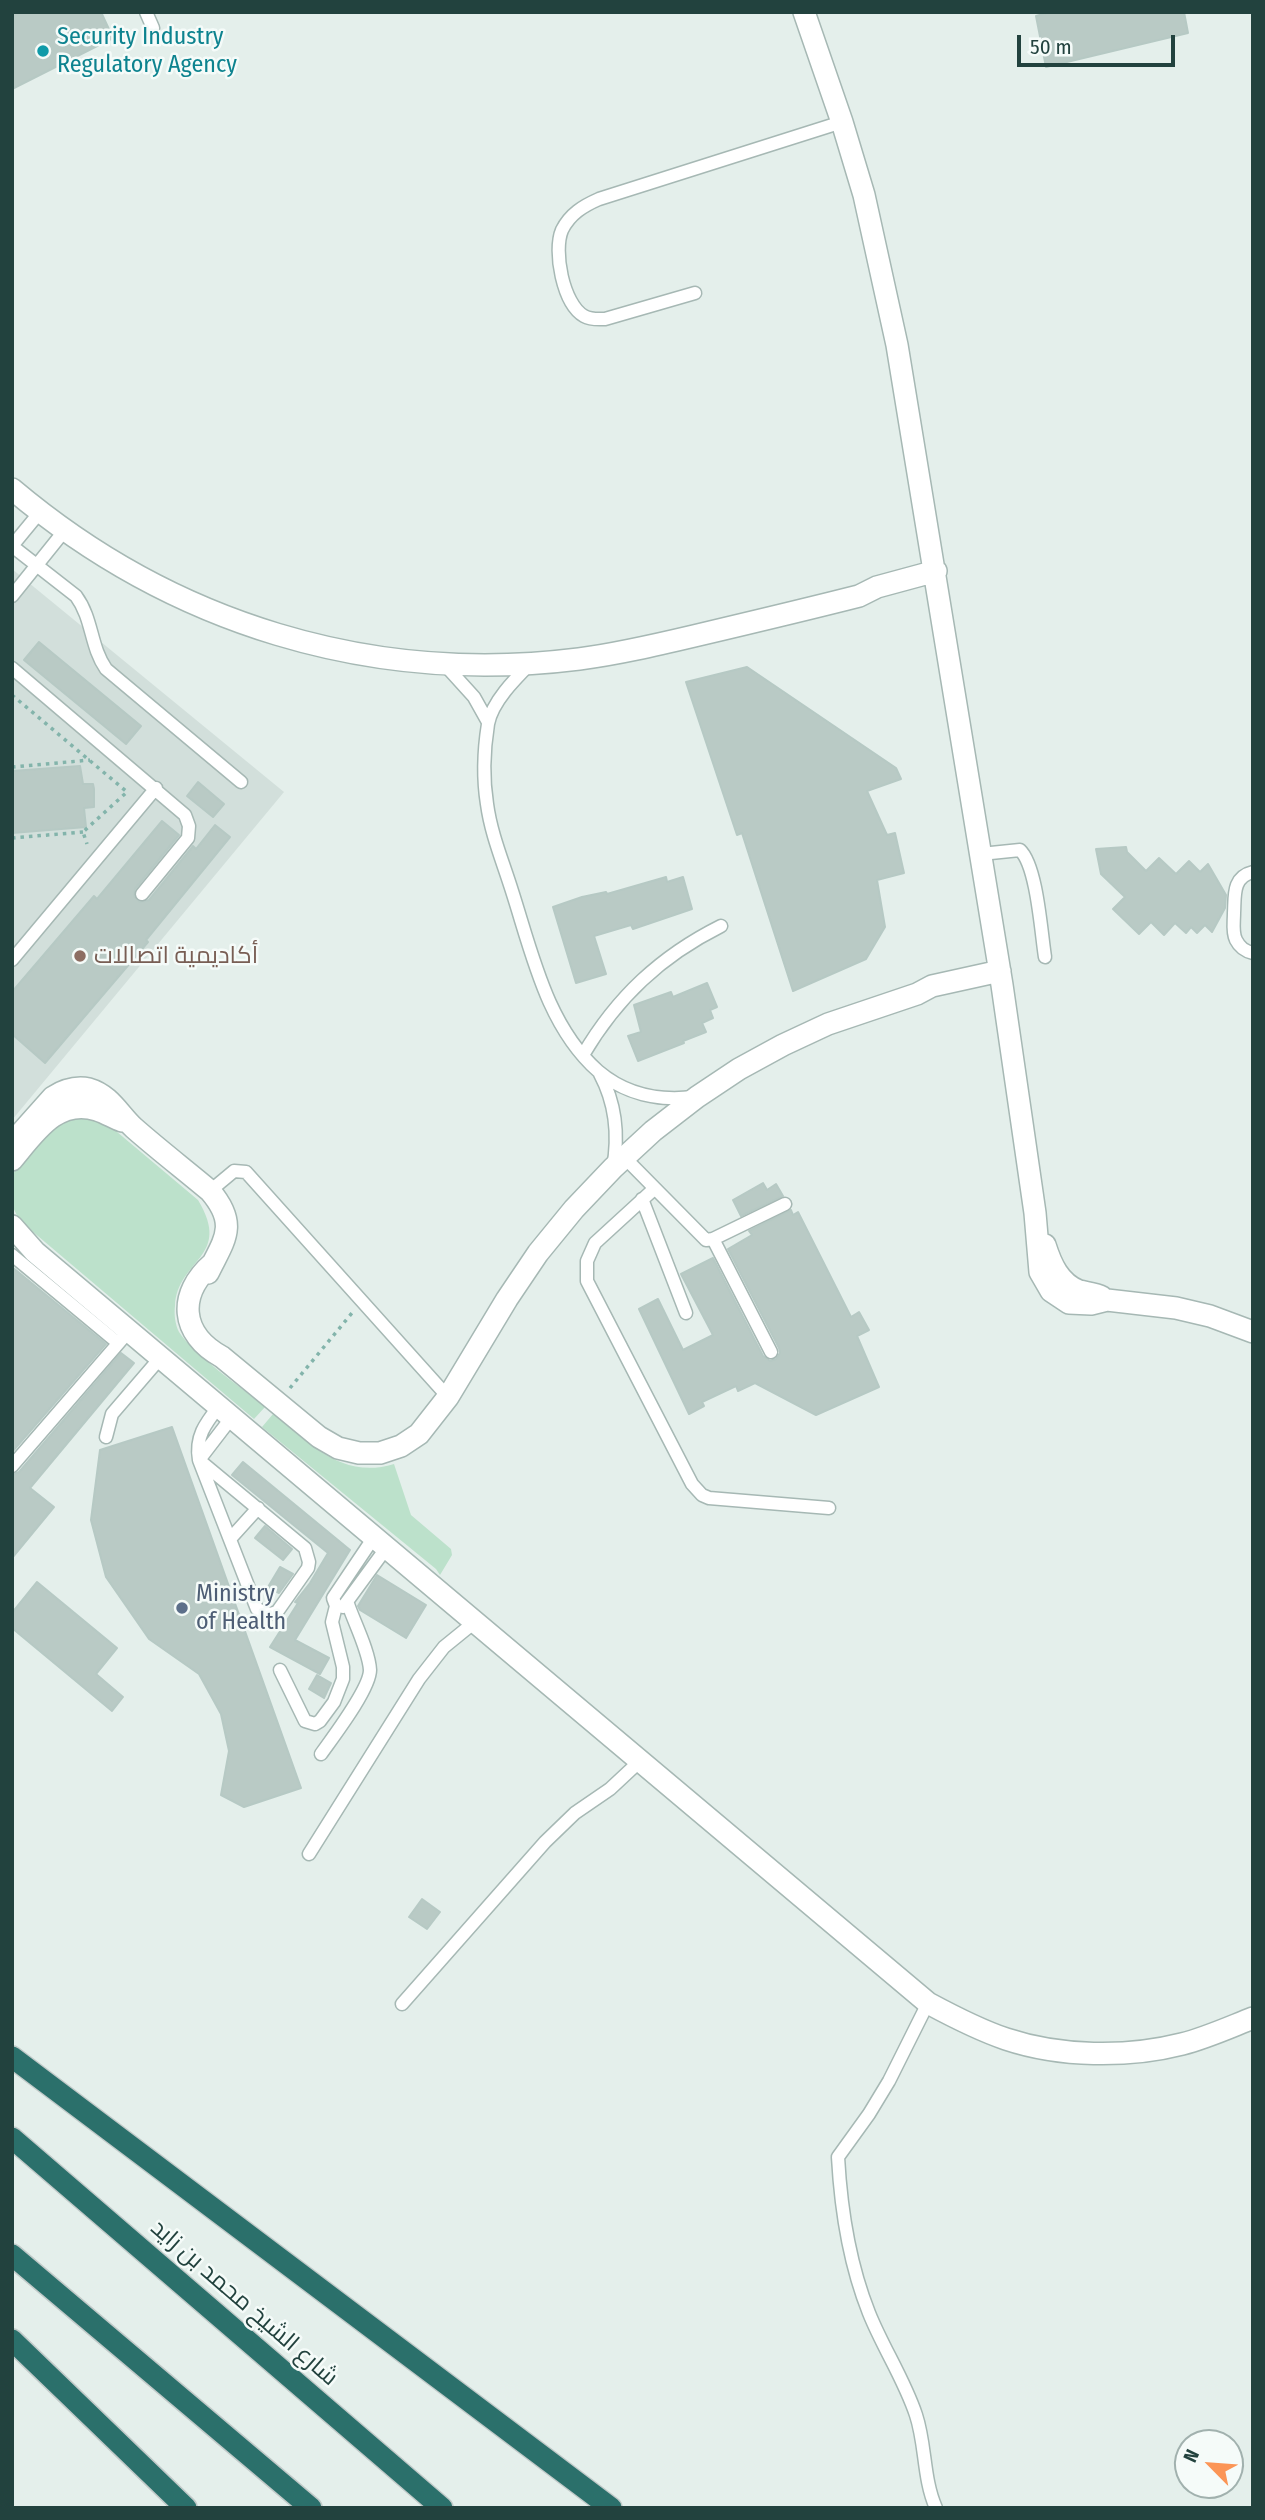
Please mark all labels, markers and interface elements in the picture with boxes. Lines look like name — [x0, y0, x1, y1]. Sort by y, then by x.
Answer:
scale bar — [1020, 21, 1178, 65]
place label: Security Industry Regulatory Agency — [57, 23, 237, 79]
text: 50 m — [1030, 34, 1072, 60]
marker: Security Industry Regulatory Agency — [35, 43, 51, 59]
place label: أكاديمية اتصالات — [94, 942, 258, 970]
marker: أكاديمية اتصالات — [72, 948, 88, 964]
place label: Ministry of Health — [196, 1580, 286, 1636]
marker: Ministry of Health — [174, 1600, 190, 1616]
street label: شارع الشيخ محمد بن زايد — [144, 2214, 344, 2392]
north arrow — [1174, 2429, 1244, 2499]
text: N — [1178, 2446, 1204, 2466]

